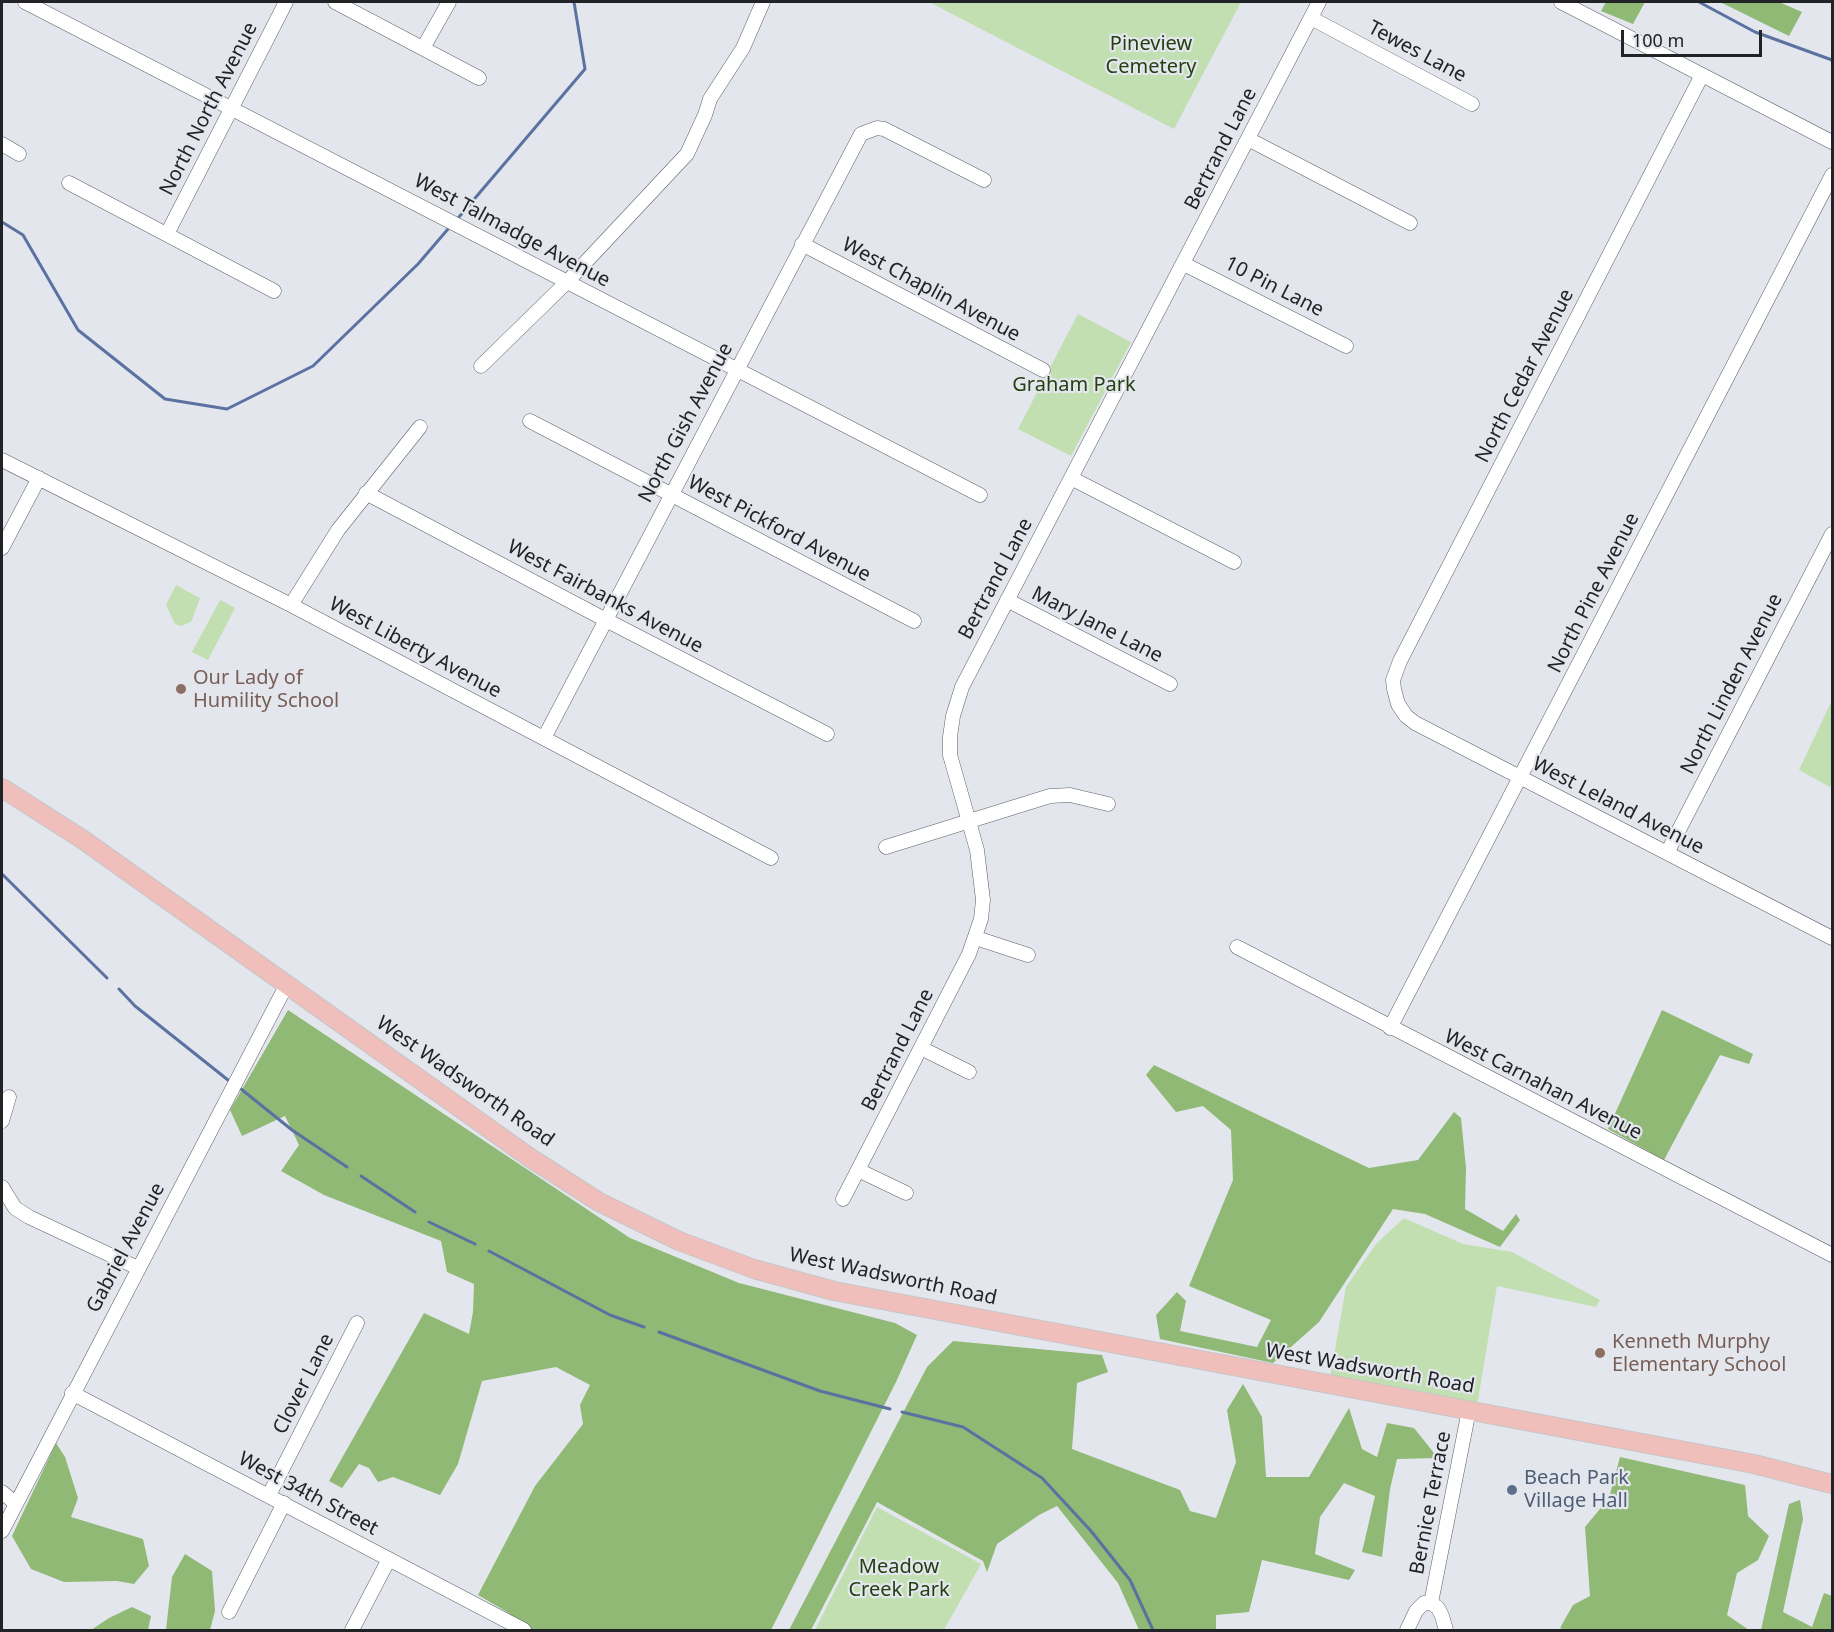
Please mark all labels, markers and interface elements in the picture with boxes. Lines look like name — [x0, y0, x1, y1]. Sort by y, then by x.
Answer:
street label: Tewes Lane — [1364, 16, 1470, 88]
scale bar — [1624, 18, 1765, 56]
street label: North North Avenue — [155, 19, 263, 199]
text: 100 m — [1632, 28, 1684, 52]
park label: Pineview Cemetery — [1106, 32, 1196, 79]
street label: Bertrand Lane — [1180, 84, 1262, 214]
street label: West Talmadge Avenue — [410, 169, 614, 293]
street label: West Chaplin Avenue — [838, 233, 1024, 347]
street label: 10 Pin Lane — [1220, 252, 1328, 322]
street label: North Cedar Avenue — [1471, 285, 1579, 467]
street label: North Gish Avenue — [634, 339, 738, 507]
park label: Graham Park — [1012, 373, 1136, 397]
street label: West Pickford Avenue — [683, 471, 875, 587]
street label: North Pine Avenue — [1543, 509, 1645, 677]
street label: Bertrand Lane — [954, 514, 1038, 644]
street label: West Fairbanks Avenue — [503, 535, 707, 659]
street label: Mary Jane Lane — [1027, 582, 1167, 668]
street label: North Linden Avenue — [1676, 590, 1788, 778]
street label: West Liberty Avenue — [325, 592, 505, 704]
place label: Our Lady of Humility School — [193, 666, 339, 713]
marker: Our Lady of Humility School — [174, 682, 188, 696]
street label: West Leland Avenue — [1528, 752, 1708, 860]
street label: Bertrand Lane — [857, 985, 939, 1115]
street label: West Wadsworth Road — [371, 1011, 559, 1153]
street label: West Carnahan Avenue — [1440, 1025, 1646, 1145]
street label: Gabriel Avenue — [82, 1179, 170, 1317]
street label: West Wadsworth Road — [787, 1243, 999, 1311]
street label: Clover Lane — [268, 1330, 340, 1438]
place label: Kenneth Murphy Elementary School — [1612, 1330, 1786, 1377]
street label: West Wadsworth Road — [1264, 1339, 1476, 1399]
marker: Kenneth Murphy Elementary School — [1593, 1346, 1607, 1360]
street label: Bernice Terrace — [1405, 1429, 1457, 1577]
street label: West 34th Street — [234, 1447, 382, 1541]
place label: Beach Park Village Hall — [1524, 1466, 1629, 1513]
marker: Beach Park Village Hall — [1505, 1483, 1519, 1497]
park label: Meadow Creek Park — [848, 1555, 950, 1602]

